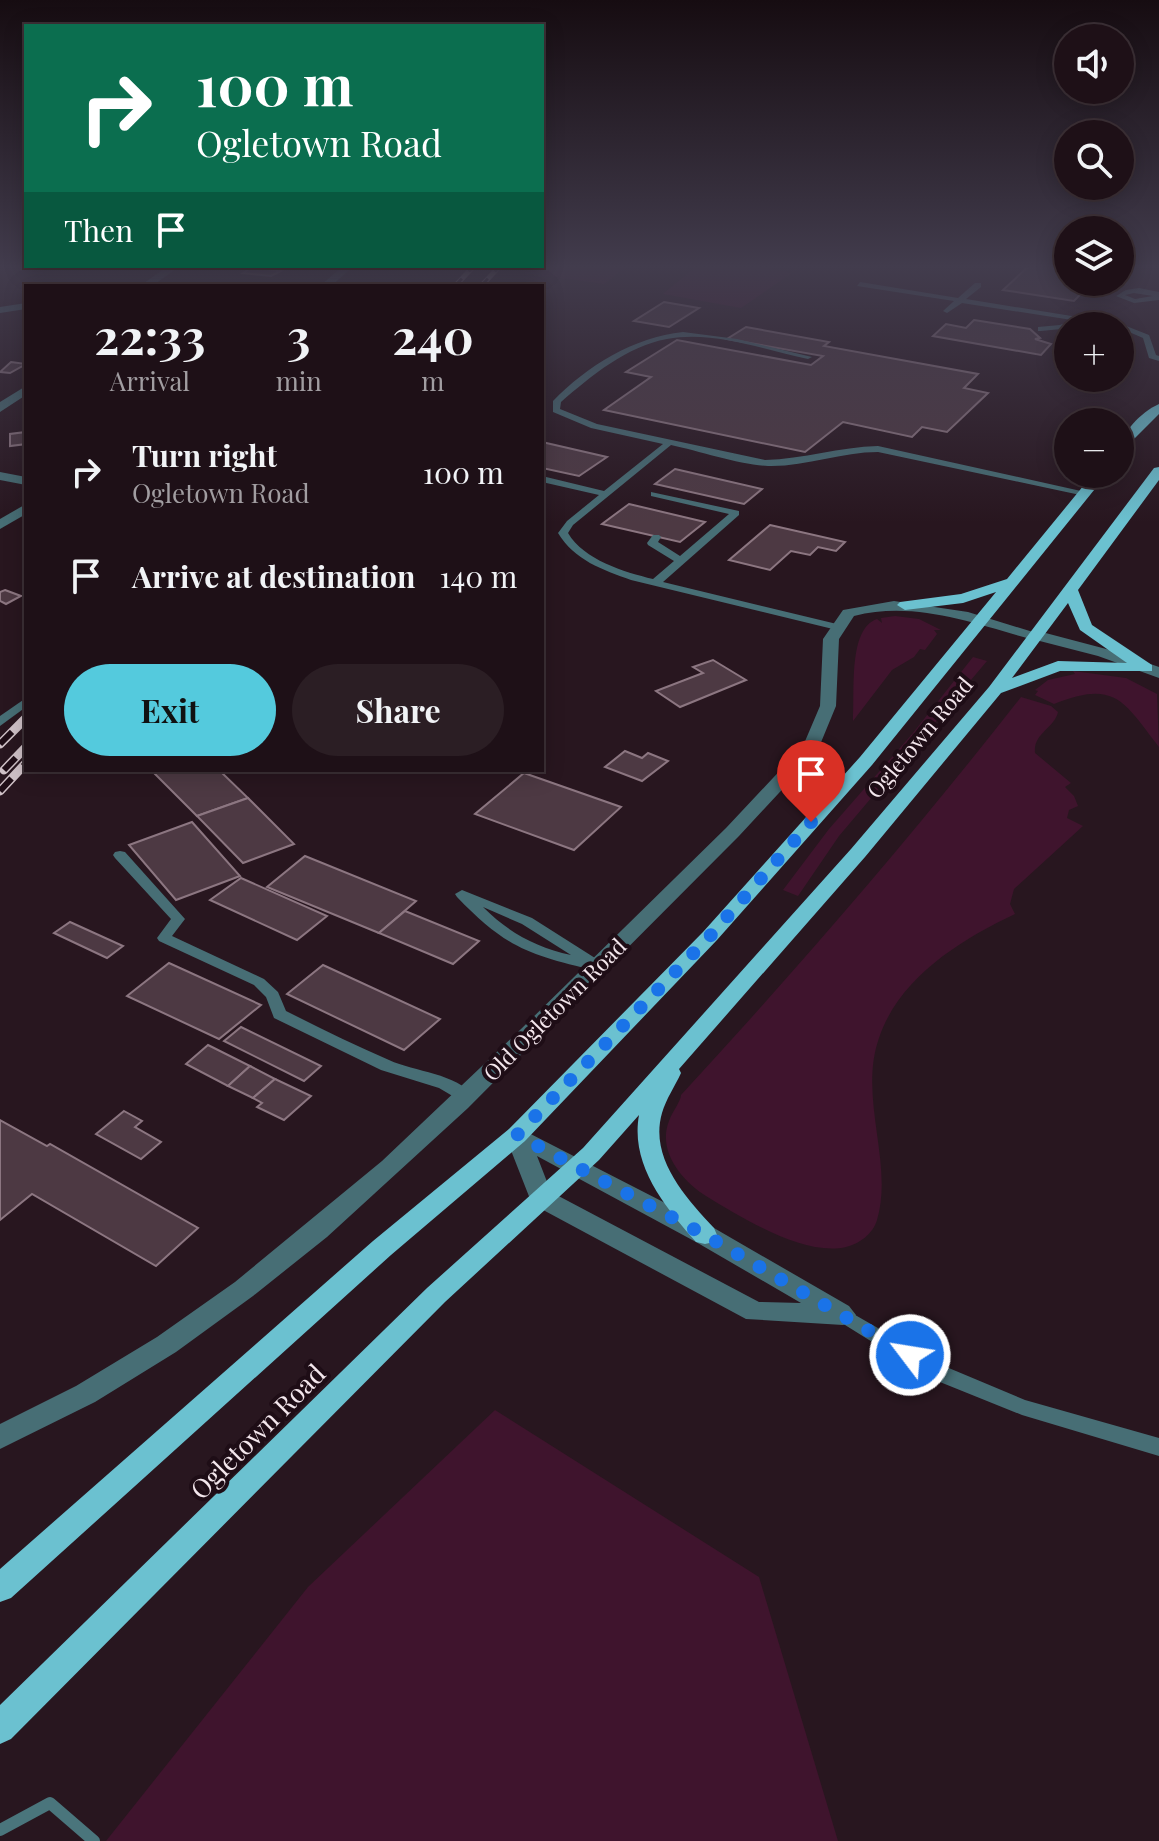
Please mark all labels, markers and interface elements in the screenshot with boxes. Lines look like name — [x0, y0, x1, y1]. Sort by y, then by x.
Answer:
map controls — [1054, 24, 1134, 488]
button: sound — [1054, 24, 1134, 104]
text: 100 m — [196, 46, 353, 121]
icon: right — [64, 56, 168, 160]
text: Ogletown Road — [196, 118, 442, 166]
button: search — [1054, 120, 1134, 200]
icon: arrive — [149, 208, 193, 252]
text: Then — [64, 210, 133, 250]
button: layers — [1054, 216, 1134, 296]
text: 22:33 — [94, 303, 205, 367]
text: 3 — [287, 303, 310, 367]
text: 240 — [392, 303, 474, 367]
button: + — [1054, 312, 1134, 392]
text: Arrival — [110, 363, 190, 398]
text: min — [276, 363, 322, 398]
text: m — [421, 363, 444, 398]
button: − — [1054, 408, 1134, 488]
text: Turn right — [132, 435, 277, 475]
icon: right — [64, 450, 108, 494]
text: 100 m — [423, 452, 504, 492]
text: Ogletown Road — [132, 475, 310, 510]
icon: arrive — [64, 554, 108, 598]
text: Arrive at destination — [132, 556, 415, 596]
text: 140 m — [439, 556, 517, 596]
button: Exit — [64, 664, 276, 756]
button: Share — [292, 664, 504, 756]
street label: Ogletown Road — [859, 670, 979, 804]
pin — [777, 740, 845, 822]
icon: arrive — [789, 752, 833, 796]
street label: Old Ogletown Road — [476, 931, 632, 1087]
position arrow — [868, 1313, 952, 1397]
street label: Ogletown Road — [182, 1356, 332, 1506]

